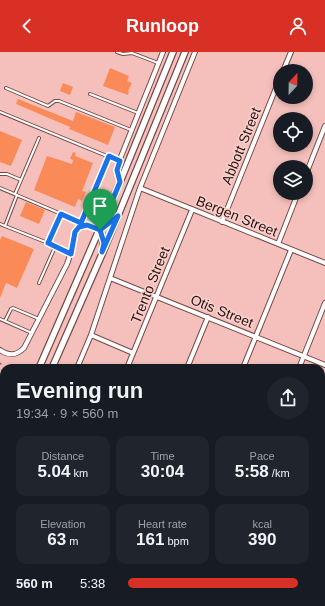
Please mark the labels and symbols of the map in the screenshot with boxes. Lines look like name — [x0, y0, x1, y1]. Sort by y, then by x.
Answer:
north arrow — [273, 64, 313, 104]
street label: Abbott Street — [218, 105, 264, 187]
pin — [83, 189, 117, 230]
street label: Bergen Street — [194, 192, 280, 240]
street label: Trento Street — [127, 244, 173, 326]
street label: Otis Street — [188, 291, 256, 331]

